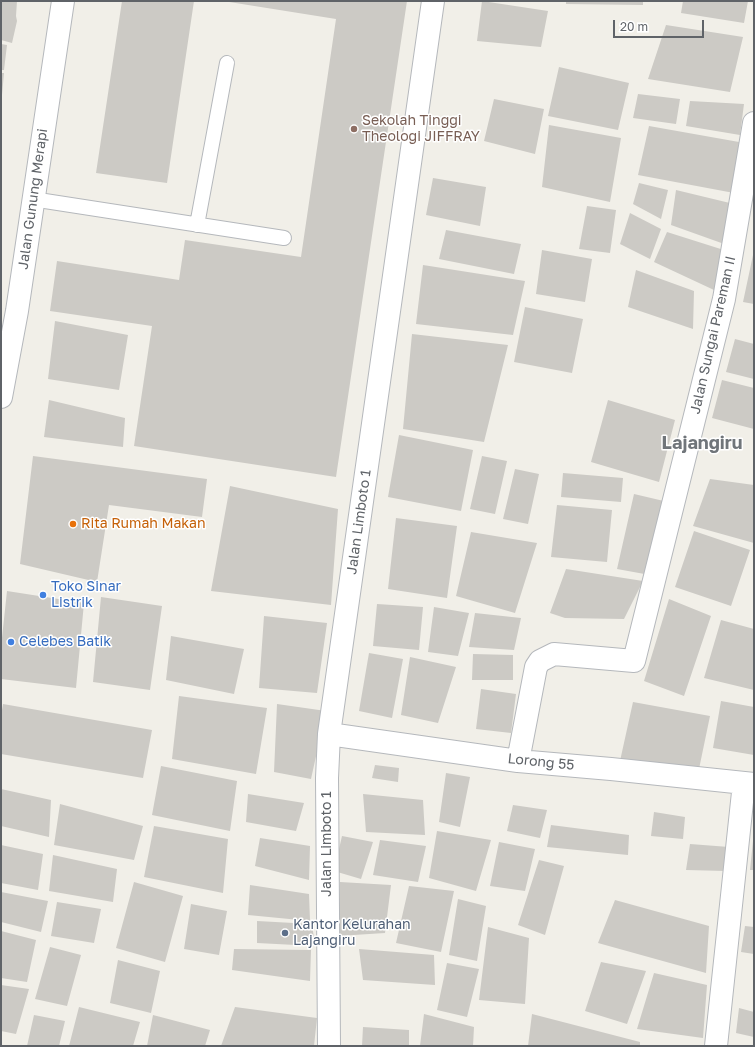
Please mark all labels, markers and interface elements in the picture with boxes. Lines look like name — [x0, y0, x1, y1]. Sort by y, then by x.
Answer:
scale bar — [615, 12, 706, 38]
text: 20 m — [620, 19, 648, 34]
place label: Sekolah Tinggi Theologi JIFFRAY — [362, 113, 480, 146]
marker: Sekolah Tinggi Theologi JIFFRAY — [349, 124, 359, 134]
street label: Jalan Gunung Merapi — [15, 127, 51, 271]
street label: Jalan Sungai Pareman II — [687, 254, 739, 416]
district label: Lajangiru — [662, 432, 742, 454]
street label: Jalan Limboto 1 — [343, 469, 375, 575]
place label: Rita Rumah Makan — [81, 516, 206, 532]
marker: Rita Rumah Makan — [68, 519, 78, 529]
place label: Toko Sinar Listrik — [51, 579, 121, 612]
marker: Toko Sinar Listrik — [38, 590, 48, 600]
place label: Celebes Batik — [19, 634, 111, 650]
marker: Celebes Batik — [6, 637, 16, 647]
street label: Lorong 55 — [507, 750, 575, 774]
street label: Jalan Limboto 1 — [319, 791, 335, 897]
place label: Kantor Kelurahan Lajangiru — [293, 917, 411, 950]
marker: Kantor Kelurahan Lajangiru — [280, 928, 290, 938]

